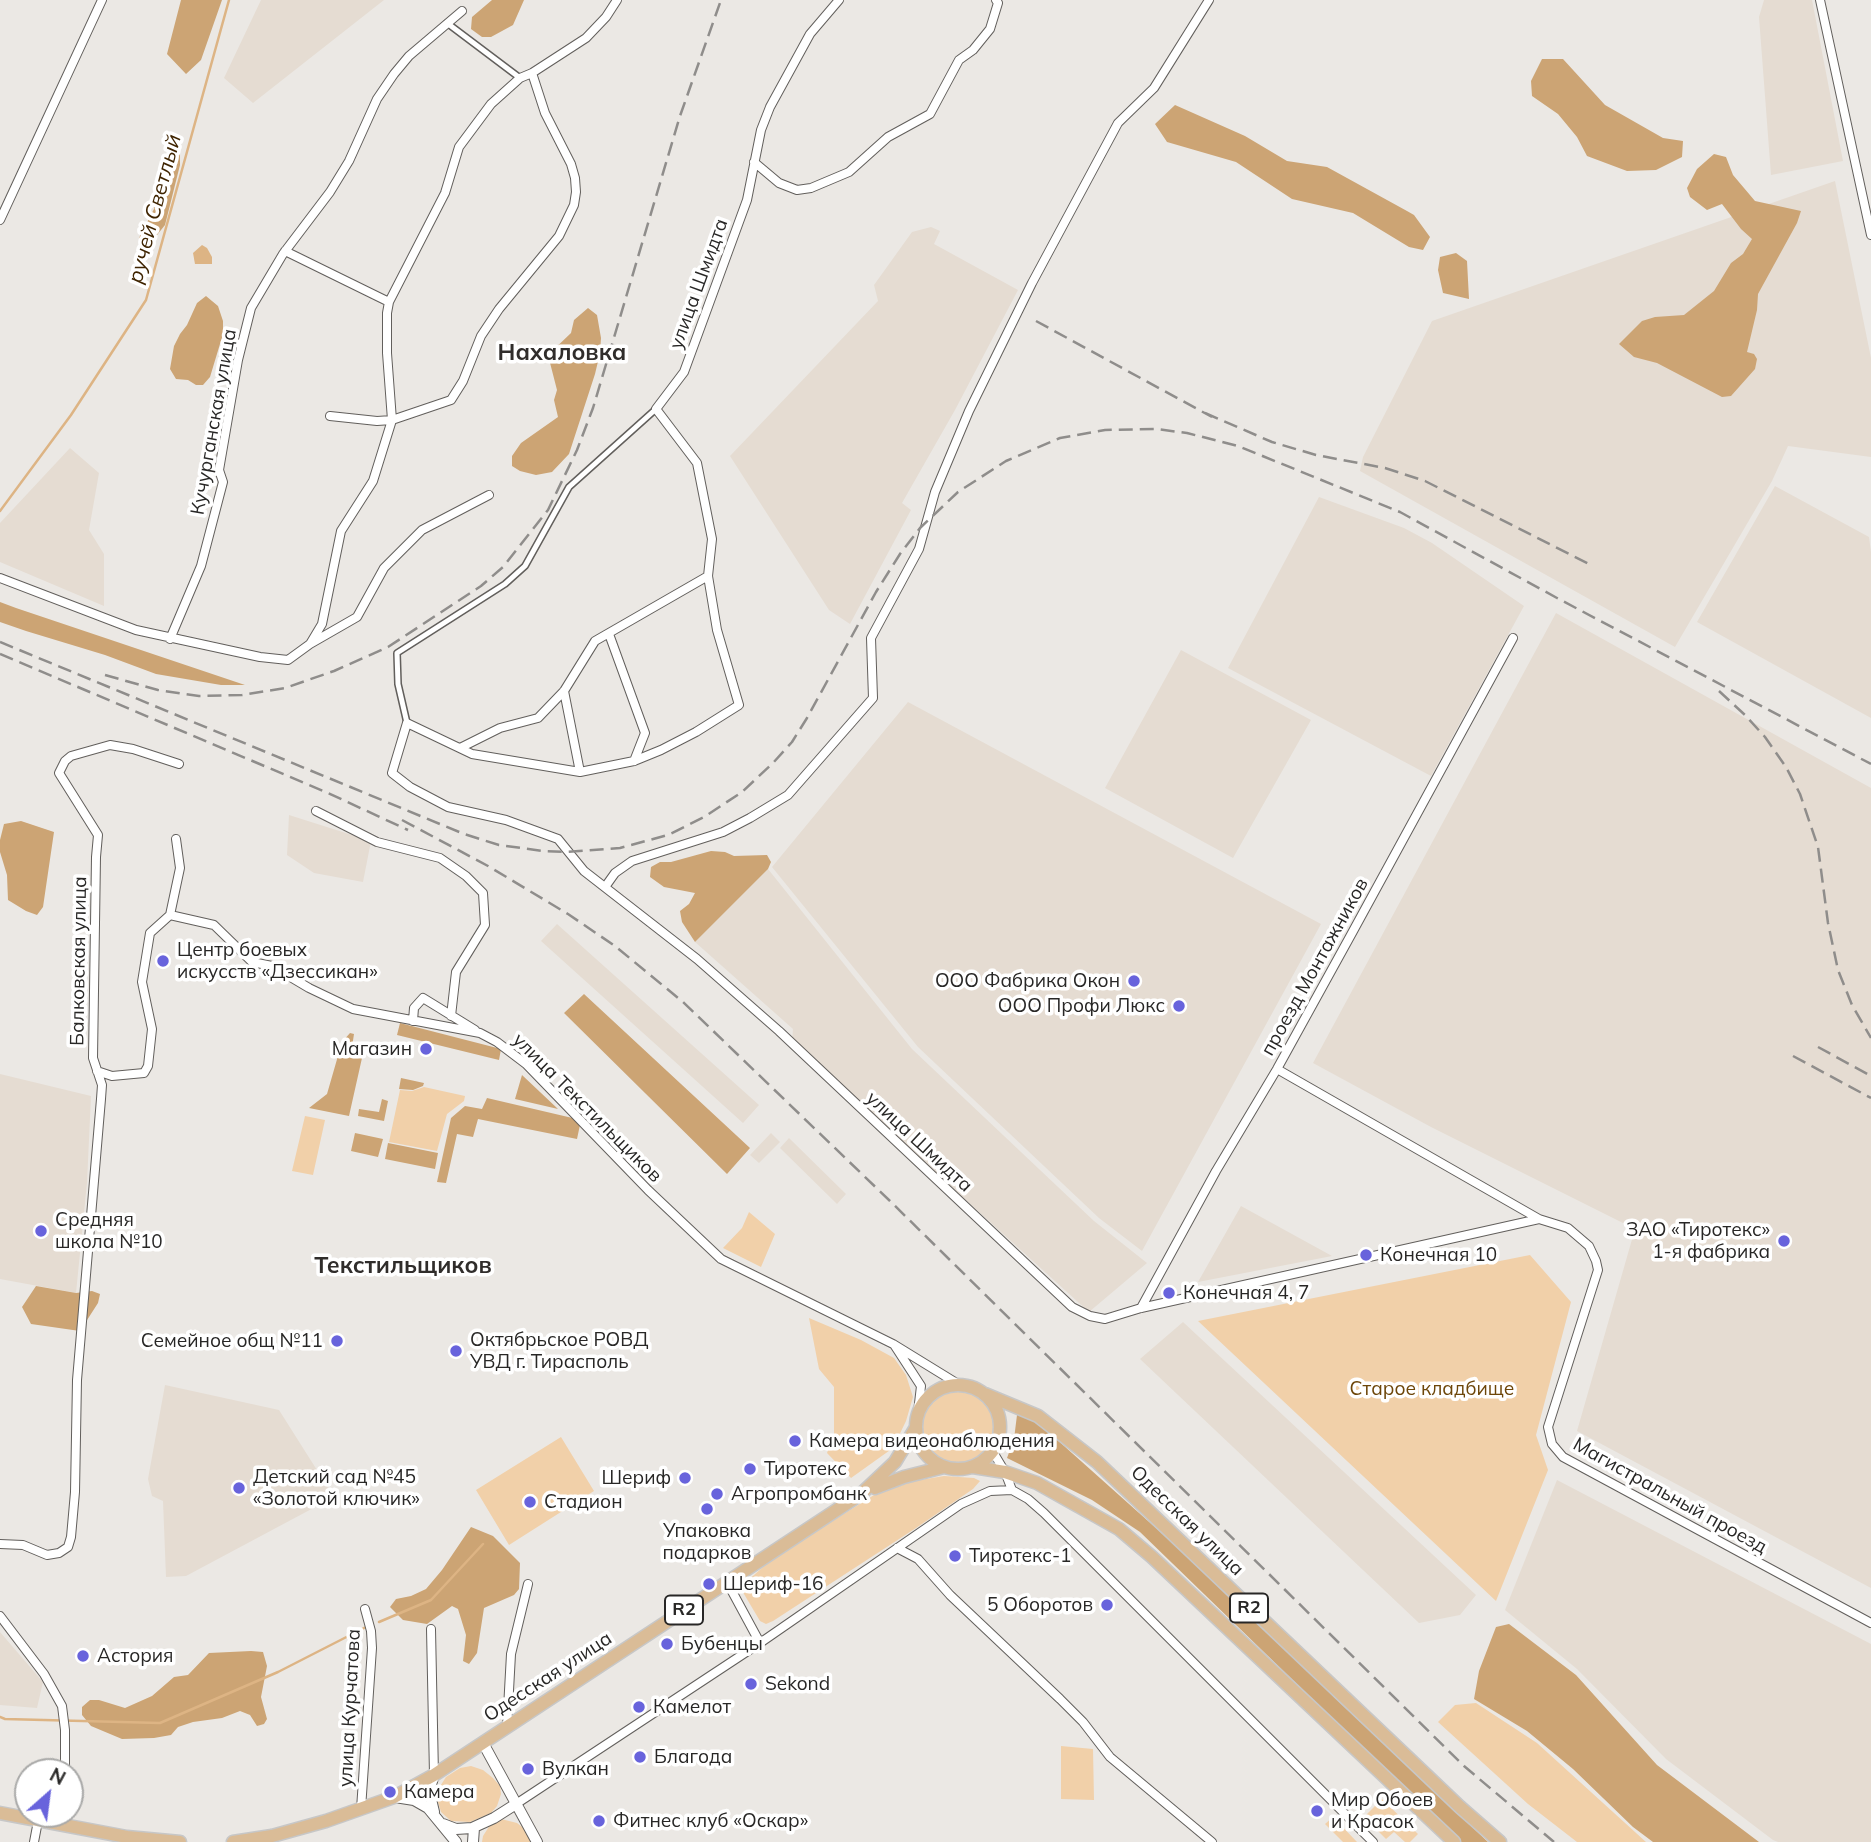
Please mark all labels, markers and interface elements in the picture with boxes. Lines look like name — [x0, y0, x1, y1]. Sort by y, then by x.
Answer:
water label: ручей Светлый — [123, 132, 187, 286]
street label: улица Шмидта — [665, 216, 733, 352]
street label: Кучурганская улица — [186, 327, 242, 517]
district label: Нахаловка — [498, 339, 626, 367]
street label: проезд Монтажников — [1257, 874, 1373, 1060]
street label: Балковская улица — [66, 876, 92, 1046]
place label: Центр боевых искусств «Дзессикан» — [177, 939, 378, 983]
marker: Центр боевых искусств «Дзессикан» — [155, 953, 171, 969]
place label: ООО Фабрика Окон — [935, 970, 1120, 992]
marker: ООО Фабрика Окон — [1126, 973, 1142, 989]
place label: ООО Профи Люкс — [998, 995, 1165, 1017]
marker: ООО Профи Люкс — [1171, 998, 1187, 1014]
street label: улица Текстильщиков — [508, 1029, 666, 1187]
place label: Магазин — [332, 1038, 412, 1060]
marker: Магазин — [418, 1041, 434, 1057]
street label: улица Шмидта — [861, 1087, 977, 1197]
place label: Средняя школа №10 — [55, 1209, 163, 1253]
place label: ЗАО «Тиротекс» 1-я фабрика — [1626, 1219, 1770, 1263]
marker: Средняя школа №10 — [33, 1223, 49, 1239]
marker: ЗАО «Тиротекс» 1-я фабрика — [1776, 1233, 1792, 1249]
place label: Конечная 10 — [1380, 1244, 1497, 1266]
marker: Конечная 10 — [1358, 1247, 1374, 1263]
district label: Текстильщиков — [314, 1252, 492, 1280]
place label: Конечная 4, 7 — [1183, 1282, 1309, 1304]
marker: Конечная 4, 7 — [1161, 1285, 1177, 1301]
place label: Октябрьское РОВД УВД г. Тирасполь — [470, 1329, 648, 1373]
place label: Семейное общ №11 — [141, 1330, 323, 1352]
marker: Семейное общ №11 — [329, 1333, 345, 1349]
marker: Октябрьское РОВД УВД г. Тирасполь — [448, 1343, 464, 1359]
park label: Старое кладбище — [1350, 1378, 1514, 1400]
place label: Камера видеонаблюдения — [809, 1430, 1055, 1452]
marker: Камера видеонаблюдения — [787, 1433, 803, 1449]
street label: Магистральный проезд — [1569, 1433, 1771, 1559]
place label: Тиротекс — [764, 1458, 847, 1480]
marker: Тиротекс — [742, 1461, 758, 1477]
street label: Одесская улица — [1126, 1461, 1248, 1581]
place label: Детский сад №45 «Золотой ключик» — [253, 1466, 420, 1510]
place label: Шериф — [601, 1467, 671, 1489]
marker: Шериф — [677, 1470, 693, 1486]
marker: Детский сад №45 «Золотой ключик» — [231, 1480, 247, 1496]
place label: Агропромбанк — [731, 1483, 867, 1505]
marker: Агропромбанк — [709, 1486, 725, 1502]
place label: Стадион — [544, 1491, 622, 1513]
marker: Стадион — [522, 1494, 538, 1510]
marker: Упаковка подарков — [699, 1501, 715, 1517]
place label: Упаковка подарков — [663, 1520, 751, 1564]
place label: Тиротекс-1 — [969, 1545, 1071, 1567]
marker: Тиротекс-1 — [947, 1548, 963, 1564]
place label: Шериф-16 — [723, 1573, 823, 1595]
marker: Шериф-16 — [701, 1576, 717, 1592]
place label: 5 Оборотов — [987, 1594, 1093, 1616]
road number: R2 — [1230, 1594, 1268, 1623]
road number: R2 — [665, 1596, 703, 1624]
marker: 5 Оборотов — [1099, 1597, 1115, 1613]
street label: Одесская улица — [480, 1627, 616, 1727]
street label: улица Курчатова — [334, 1628, 366, 1788]
place label: Бубенцы — [681, 1633, 763, 1655]
marker: Бубенцы — [659, 1636, 675, 1652]
place label: Астория — [97, 1645, 174, 1667]
marker: Астория — [75, 1648, 91, 1664]
place label: Sekond — [765, 1673, 830, 1695]
marker: Sekond — [743, 1676, 759, 1692]
place label: Камелот — [653, 1696, 731, 1718]
marker: Камелот — [631, 1699, 647, 1715]
place label: Благода — [654, 1746, 732, 1768]
marker: Благода — [632, 1749, 648, 1765]
north arrow — [14, 1758, 84, 1828]
place label: Вулкан — [542, 1758, 609, 1780]
marker: Вулкан — [520, 1761, 536, 1777]
text: N — [46, 1762, 70, 1790]
place label: Камера — [404, 1781, 475, 1803]
marker: Камера — [382, 1784, 398, 1800]
place label: Мир Обоев и Красок — [1331, 1789, 1433, 1833]
marker: Мир Обоев и Красок — [1309, 1803, 1325, 1819]
place label: Фитнес клуб «Оскар» — [613, 1810, 808, 1832]
marker: Фитнес клуб «Оскар» — [591, 1813, 607, 1829]

